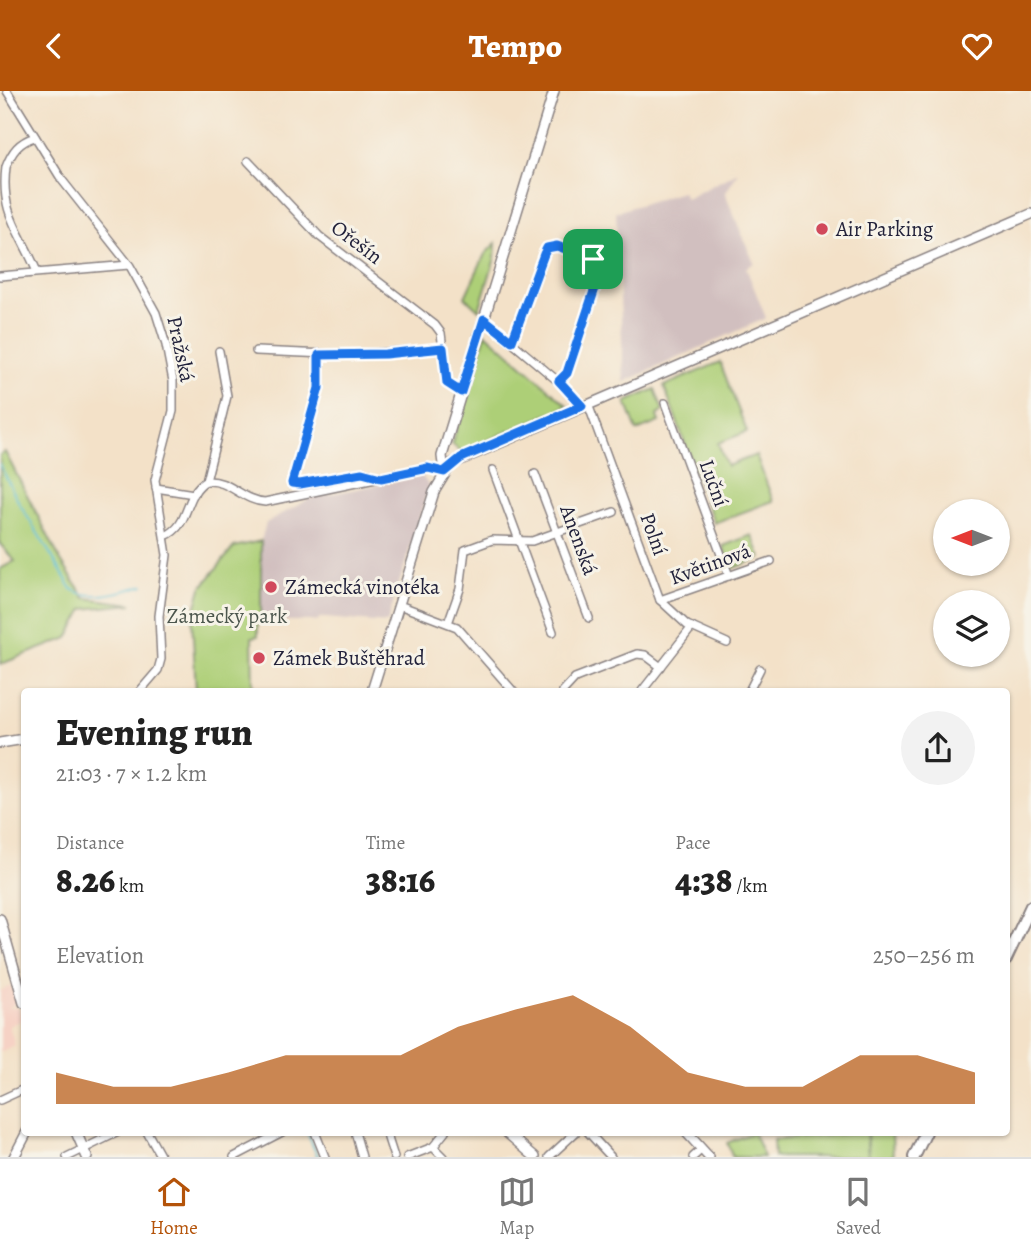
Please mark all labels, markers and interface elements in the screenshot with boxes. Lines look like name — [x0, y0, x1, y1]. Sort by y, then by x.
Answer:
text: Tempo — [469, 24, 562, 68]
icon: back — [35, 27, 73, 65]
icon: heart — [958, 27, 996, 65]
street label: Ořešín — [326, 213, 388, 271]
place label: Air Parking — [835, 215, 934, 243]
marker: Air Parking — [814, 221, 830, 237]
pin — [563, 229, 623, 289]
icon: arrive — [574, 240, 612, 278]
street label: Pražská — [160, 313, 202, 385]
street label: Luční — [693, 455, 735, 511]
north arrow — [933, 499, 1010, 576]
map controls — [933, 499, 1010, 667]
street label: Anenská — [553, 500, 605, 579]
street label: Polní — [633, 509, 675, 559]
street label: Květinová — [666, 536, 755, 592]
place label: Zámecká vinotéka — [285, 573, 440, 601]
marker: Zámecká vinotéka — [263, 579, 279, 595]
button: layers — [933, 590, 1010, 667]
park label: Zámecký park — [167, 602, 288, 630]
place label: Zámek Buštěhrad — [273, 644, 426, 672]
marker: Zámek Buštěhrad — [251, 650, 267, 666]
text: Evening run — [56, 706, 253, 758]
button: share — [901, 711, 975, 785]
text: 21:03 · 7 × 1.2 km — [56, 758, 207, 789]
text: Distance — [56, 830, 124, 856]
text: Time — [366, 830, 405, 856]
text: Pace — [675, 830, 711, 856]
text: 8.26 — [56, 856, 115, 904]
text: 38:16 — [366, 856, 435, 904]
text: 4:38 — [675, 856, 732, 904]
text: km — [115, 873, 144, 899]
text: /km — [732, 873, 768, 899]
text: Elevation — [56, 940, 144, 971]
text: 250–256 m — [873, 940, 975, 971]
tab: Home — [150, 1173, 198, 1241]
tab: Map — [498, 1173, 536, 1241]
tab: Saved — [836, 1173, 881, 1241]

